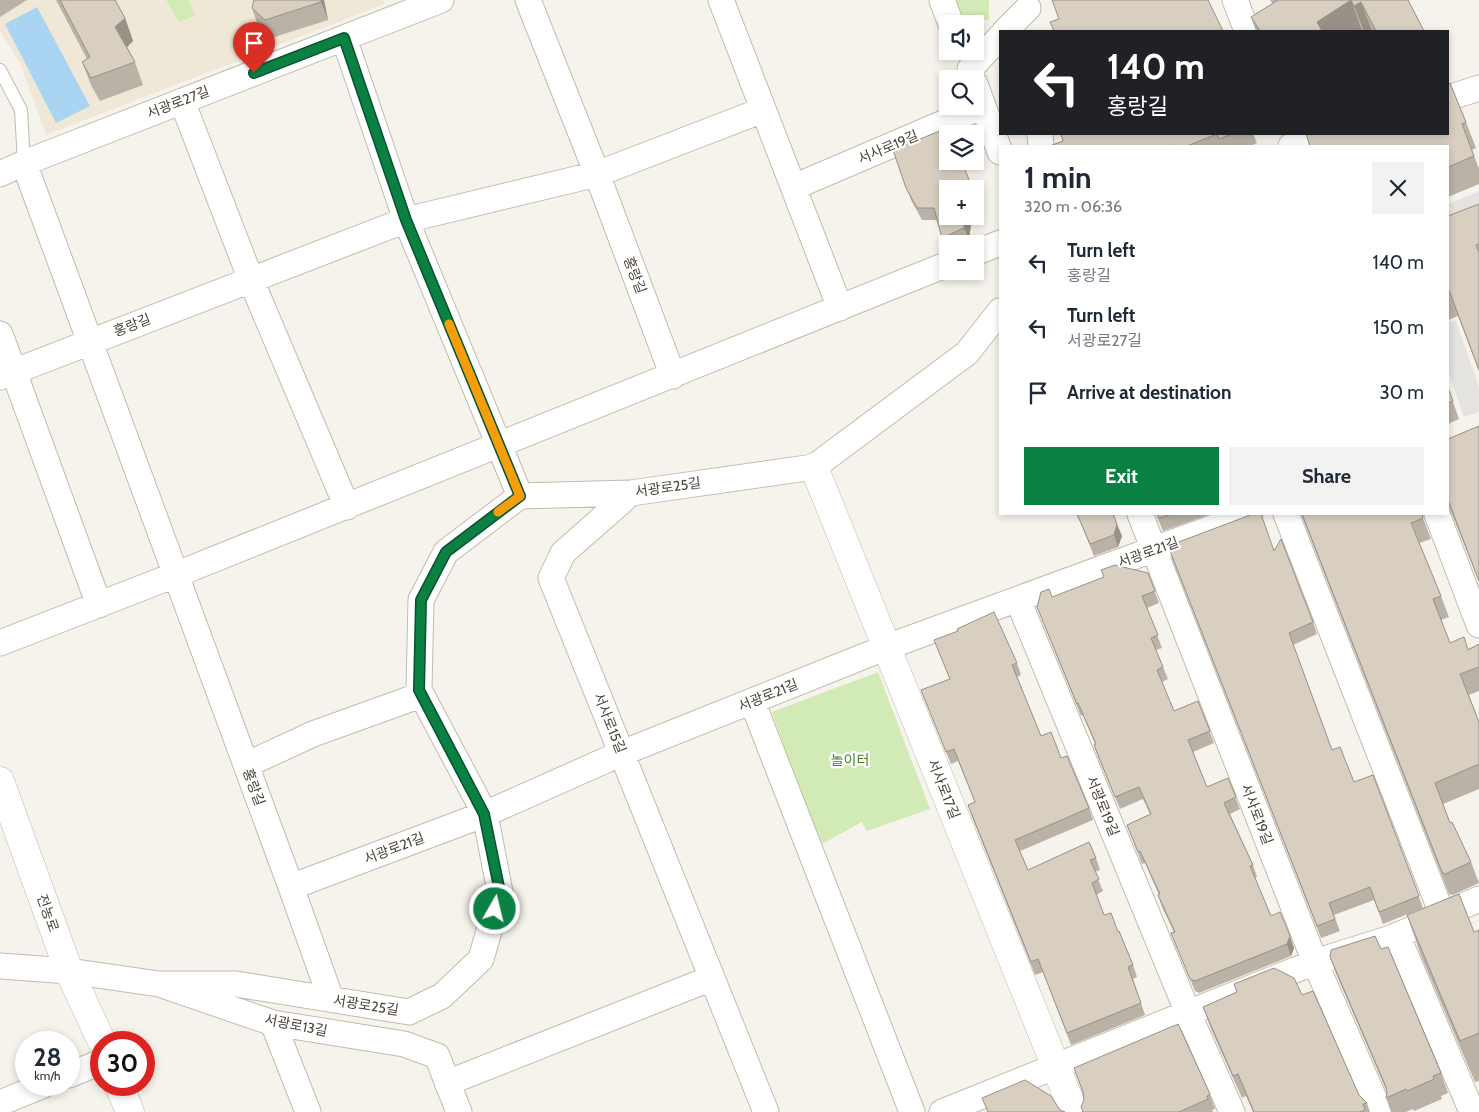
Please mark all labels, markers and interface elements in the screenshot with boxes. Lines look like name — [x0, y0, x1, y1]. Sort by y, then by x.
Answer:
map controls — [939, 15, 984, 280]
button: sound — [939, 15, 984, 60]
pin — [233, 22, 275, 73]
icon: arrive — [240, 29, 268, 57]
text: 140 m — [1107, 45, 1205, 88]
icon: left — [1024, 50, 1089, 115]
button: search — [939, 70, 984, 115]
street label: 서광로27길 — [144, 82, 212, 122]
text: 홍랑길 — [1107, 93, 1168, 120]
button: layers — [939, 125, 984, 170]
street label: 서사로19길 — [855, 126, 921, 168]
text: 1 min — [1024, 159, 1092, 196]
button: close — [1372, 162, 1424, 214]
button: + — [939, 180, 984, 225]
text: 320 m · 06:36 — [1024, 197, 1122, 216]
button: − — [939, 235, 984, 280]
text: Turn left — [1067, 239, 1135, 262]
icon: left — [1024, 249, 1052, 277]
text: 140 m — [1373, 251, 1424, 274]
street label: 홍랑길 — [620, 254, 650, 296]
text: 홍랑길 — [1067, 266, 1111, 285]
text: Turn left — [1067, 304, 1135, 327]
street label: 홍랑길 — [111, 310, 153, 340]
icon: left — [1024, 314, 1052, 342]
text: 150 m — [1373, 316, 1424, 339]
text: 서광로27길 — [1067, 331, 1142, 350]
icon: arrive — [1024, 379, 1052, 407]
text: Arrive at destination — [1067, 381, 1231, 404]
text: 30 m — [1380, 381, 1424, 404]
button: Exit — [1024, 447, 1219, 505]
button: Share — [1229, 447, 1424, 505]
street label: 서광로25길 — [634, 473, 702, 501]
street label: 서광로21길 — [1115, 533, 1181, 571]
street label: 서광로21길 — [735, 675, 801, 715]
street label: 서사로15길 — [590, 690, 630, 756]
park label: 놀이터 — [831, 751, 869, 769]
street label: 서사로17길 — [924, 756, 964, 822]
street label: 홍랑길 — [239, 766, 269, 808]
street label: 서광로19길 — [1083, 773, 1123, 839]
street label: 서사로19길 — [1237, 781, 1277, 847]
street label: 서광로21길 — [361, 828, 427, 868]
position arrow — [468, 882, 520, 934]
street label: 전농로 — [33, 892, 63, 934]
street label: 서광로25길 — [332, 991, 400, 1019]
street label: 서광로13길 — [263, 1010, 329, 1040]
speed limit sign: 30 — [90, 1031, 155, 1096]
text: 28 — [33, 1042, 62, 1072]
text: km/h — [34, 1068, 61, 1083]

